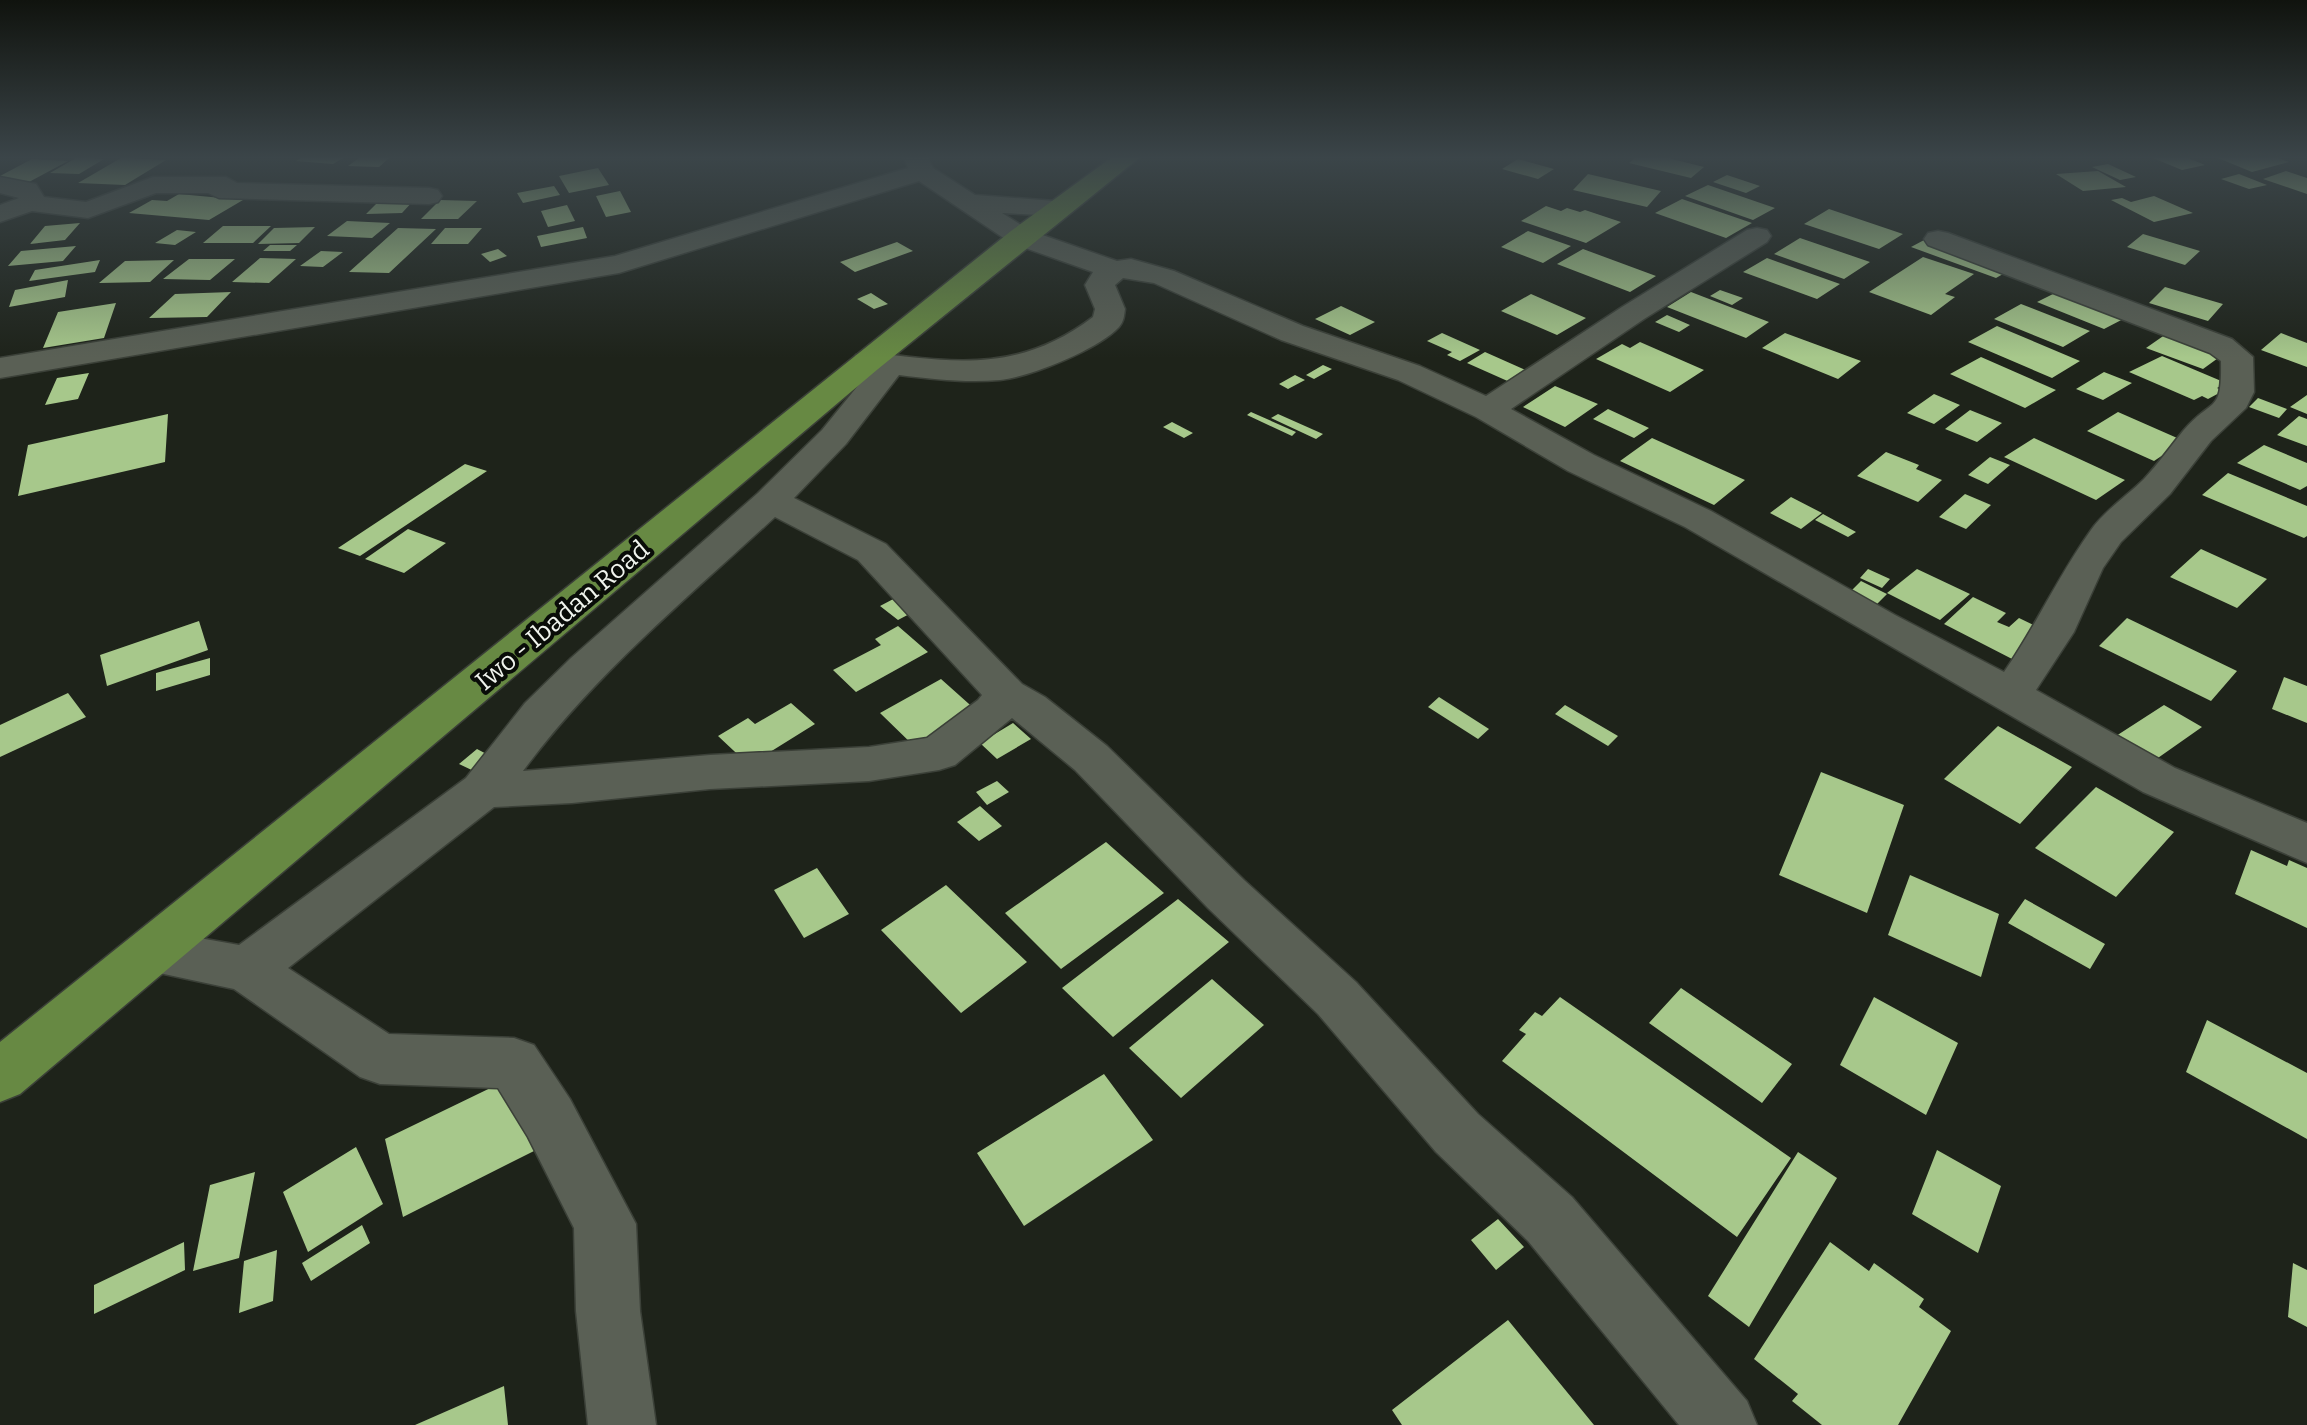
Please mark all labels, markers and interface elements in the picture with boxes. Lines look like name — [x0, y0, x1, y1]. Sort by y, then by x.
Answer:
street label: Iwo - Ibadan Road — [469, 534, 655, 697]

